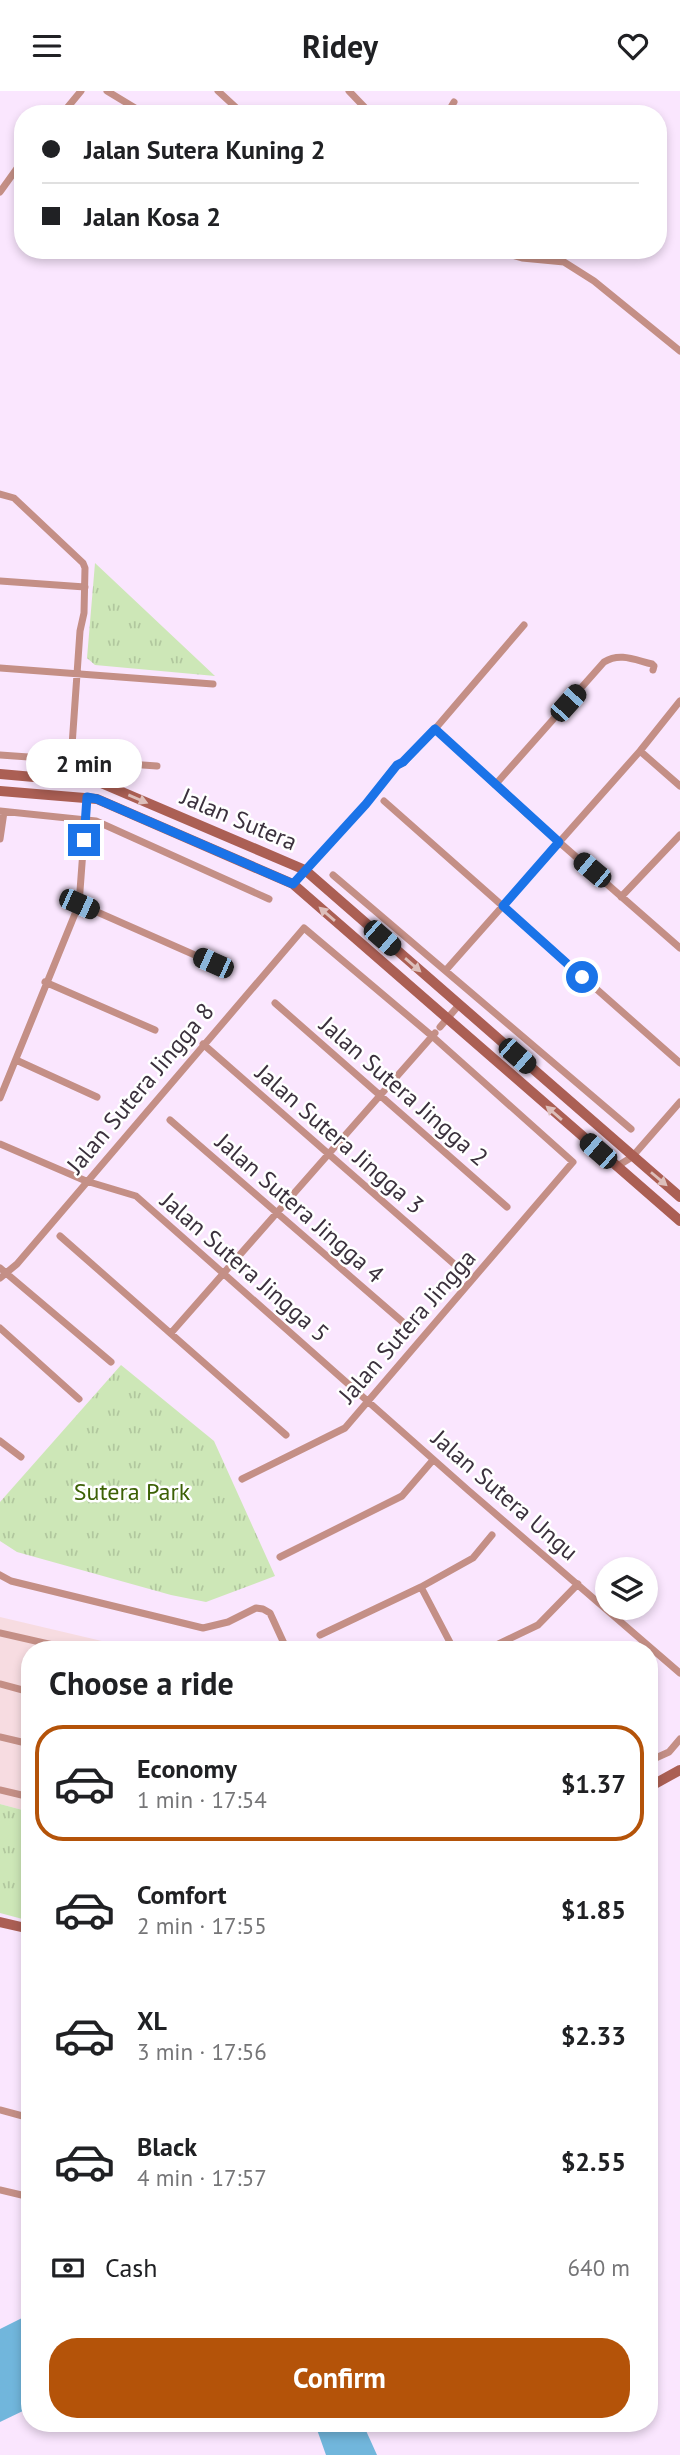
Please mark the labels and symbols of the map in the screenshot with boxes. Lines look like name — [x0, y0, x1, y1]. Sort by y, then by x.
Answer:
car — [547, 680, 590, 726]
callout: 2 min — [26, 739, 142, 787]
street label: Jalan Sutera — [175, 780, 302, 857]
one-way arrow — [128, 793, 148, 805]
route end — [68, 824, 100, 856]
car — [570, 848, 615, 892]
car — [56, 886, 103, 922]
one-way arrow — [319, 907, 336, 922]
car — [360, 916, 405, 960]
car — [190, 945, 237, 981]
one-way arrow — [405, 957, 422, 972]
route start — [566, 961, 598, 993]
street label: Jalan Sutera Jingga 8 — [59, 996, 220, 1180]
street label: Jalan Sutera Jingga 2 — [313, 1009, 495, 1173]
car — [495, 1034, 540, 1078]
street label: Jalan Sutera Jingga 3 — [249, 1057, 431, 1221]
one-way arrow — [546, 1105, 563, 1121]
street label: Jalan Sutera Jingga 4 — [209, 1126, 391, 1290]
car — [576, 1129, 621, 1173]
one-way arrow — [650, 1171, 667, 1186]
street label: Jalan Sutera Jingga 5 — [154, 1185, 336, 1349]
street label: Jalan Sutera Jingga — [331, 1243, 482, 1410]
street label: Jalan Sutera Ungu — [425, 1422, 585, 1567]
park label: Sutera Park — [74, 1476, 191, 1507]

